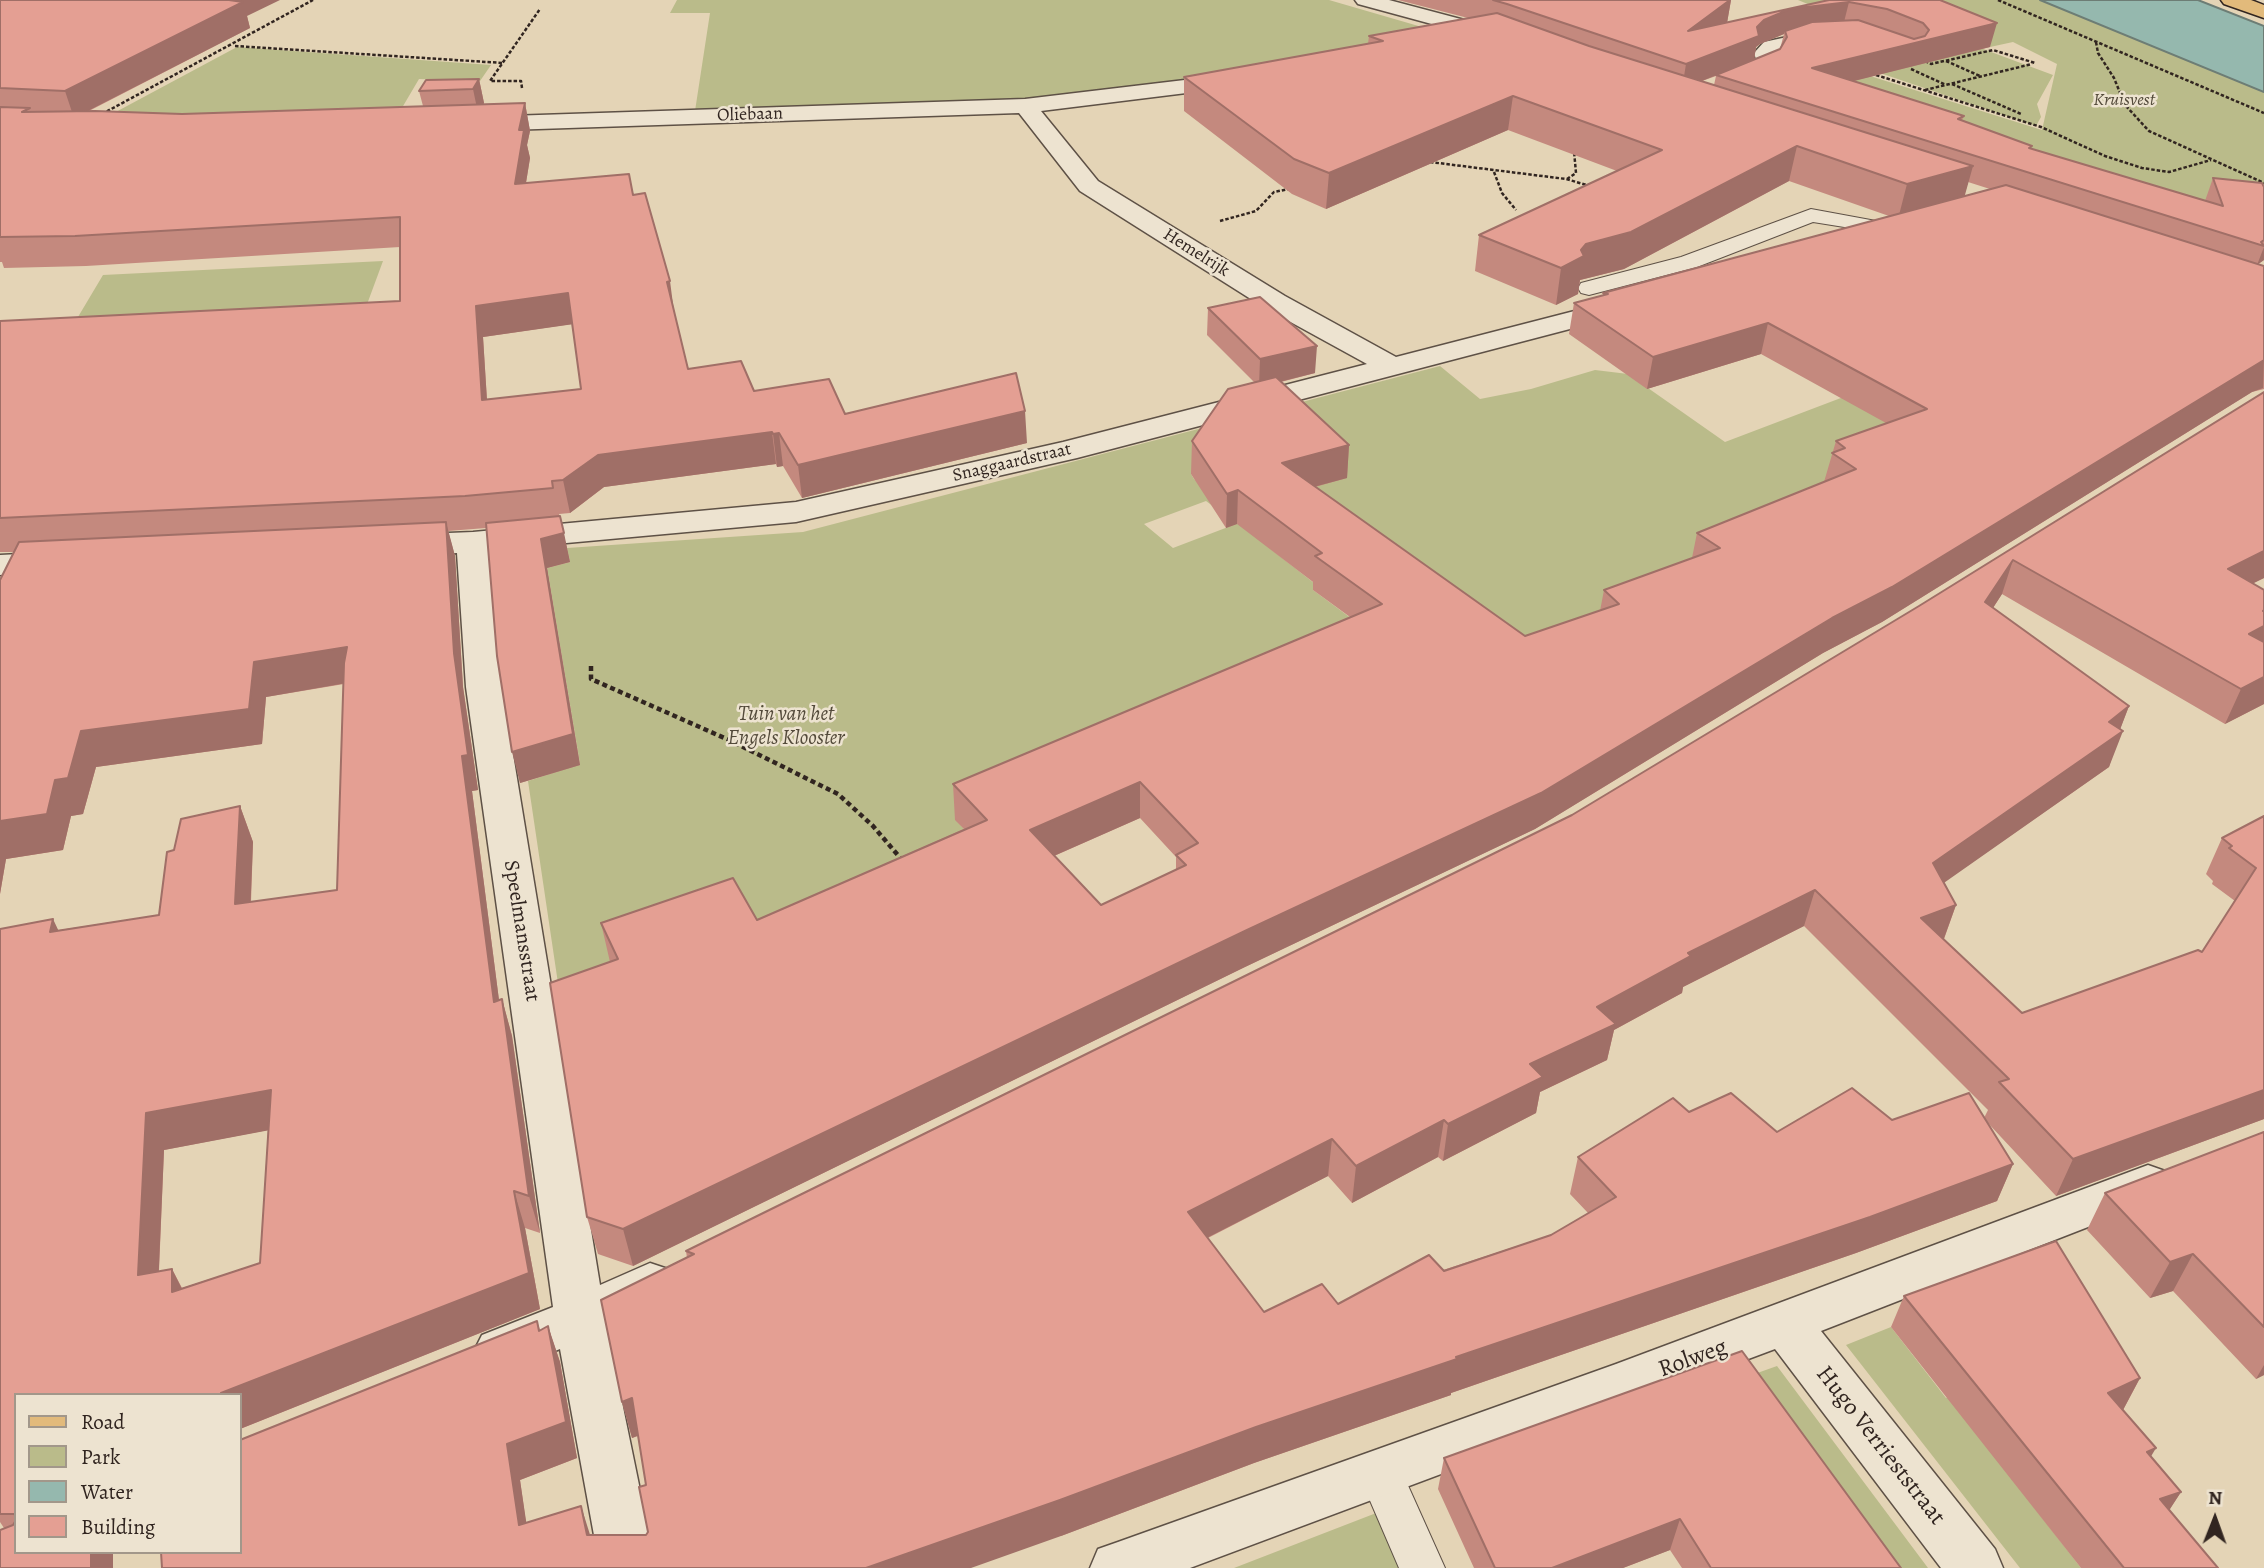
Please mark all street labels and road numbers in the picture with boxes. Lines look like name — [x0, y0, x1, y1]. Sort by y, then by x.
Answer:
street label: Oliebaan — [717, 103, 783, 127]
street label: Hemelrijk — [1159, 224, 1233, 282]
street label: Snaggaardstraat — [951, 439, 1073, 487]
street label: Speelmansstraat — [497, 858, 545, 1004]
street label: Rolweg — [1655, 1333, 1731, 1385]
street label: Hugo Verrieststraat — [1809, 1361, 1951, 1531]

